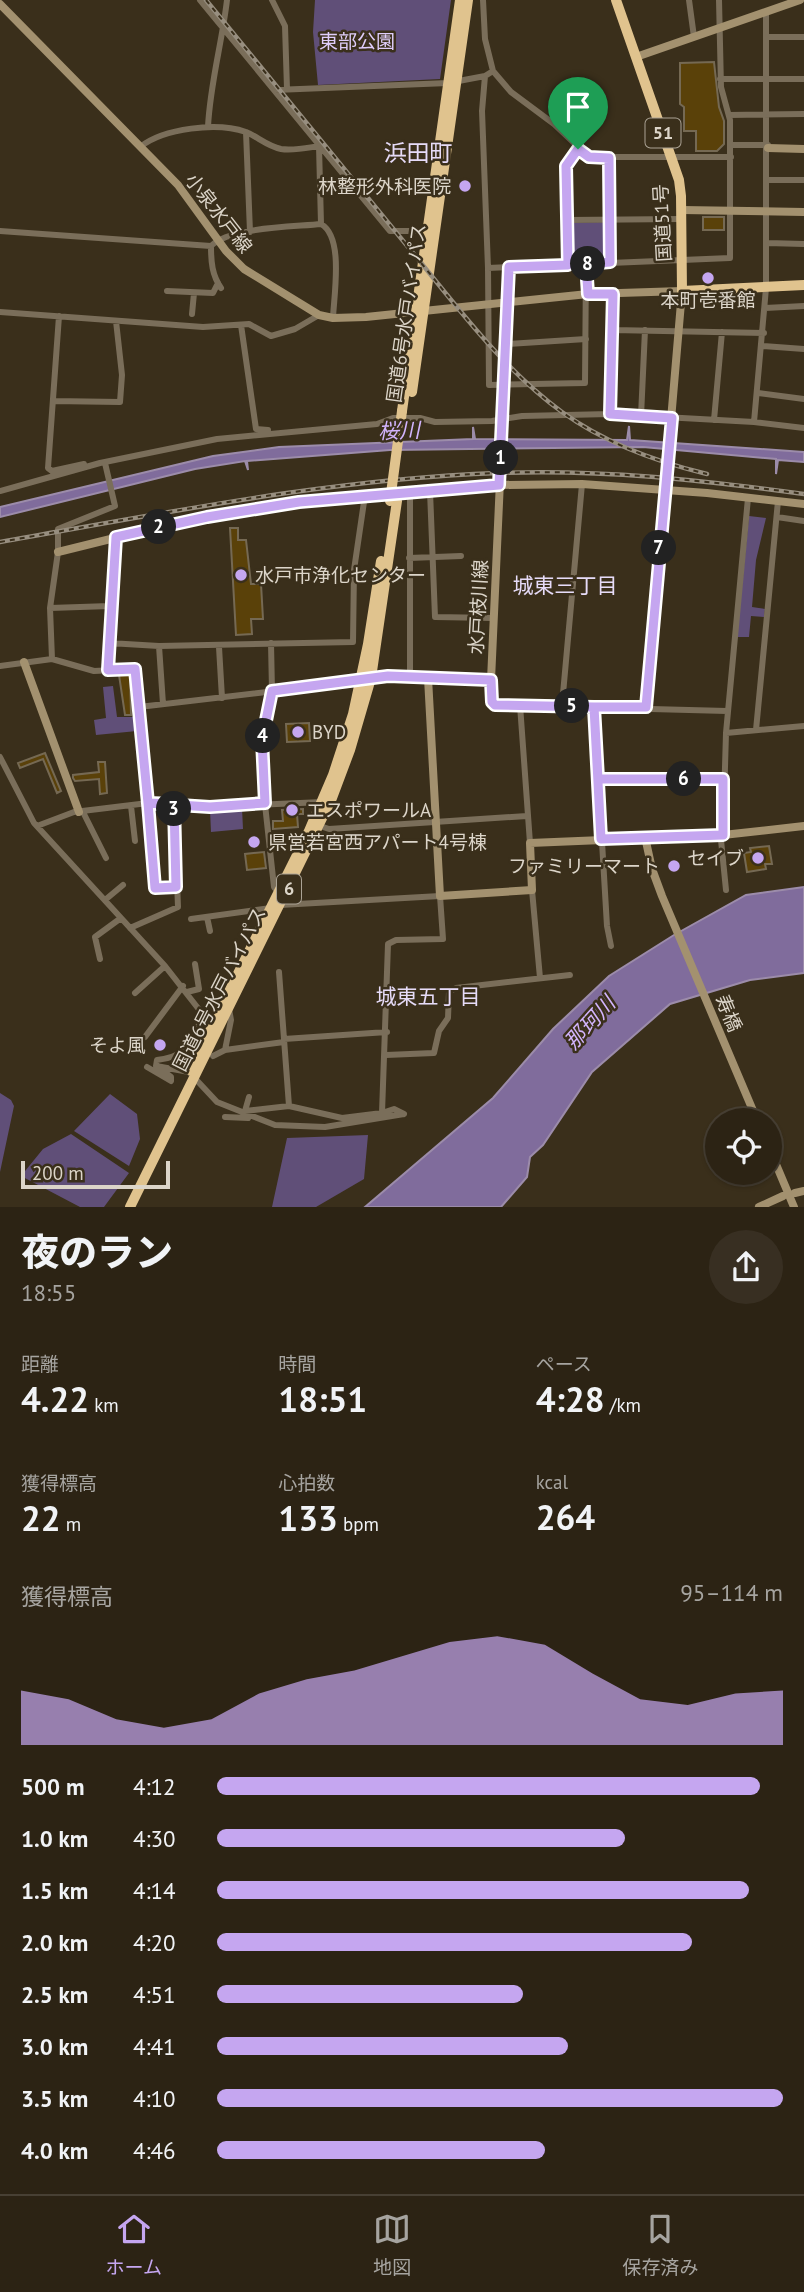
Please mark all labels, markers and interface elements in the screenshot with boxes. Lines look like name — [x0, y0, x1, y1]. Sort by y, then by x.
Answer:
park label: 東部公園 — [319, 29, 395, 53]
pin — [548, 77, 608, 149]
icon: arrive — [559, 88, 597, 126]
road number: 51 — [646, 118, 680, 148]
district label: 浜田町 — [384, 138, 453, 167]
street label: 小泉水戸線 — [180, 168, 258, 258]
place label: 林整形外科医院 — [318, 174, 451, 198]
marker: 林整形外科医院 — [457, 178, 473, 194]
street label: 国道51号 — [648, 184, 676, 262]
street label: 国道6号水戸バイパス — [382, 222, 430, 404]
pin: 8 — [570, 246, 606, 282]
text: 8 — [582, 251, 593, 275]
marker: 本町壱番館 — [700, 270, 716, 286]
place label: 本町壱番館 — [660, 288, 756, 312]
water label: 桜川 — [378, 416, 422, 445]
pin: 1 — [484, 440, 518, 476]
text: 1 — [495, 445, 506, 469]
pin: 2 — [142, 510, 176, 544]
text: 2 — [153, 514, 164, 538]
pin: 7 — [642, 530, 676, 566]
text: 7 — [653, 535, 664, 559]
street label: 水戸枝川線 — [464, 559, 492, 655]
place label: 水戸市浄化センター — [255, 563, 426, 587]
marker: 水戸市浄化センター — [233, 567, 249, 583]
district label: 城東三丁目 — [513, 572, 618, 599]
pin: 5 — [554, 688, 590, 724]
text: 5 — [566, 693, 577, 717]
pin: 4 — [246, 718, 280, 754]
place label: BYD — [312, 720, 346, 744]
text: 4 — [257, 723, 268, 747]
marker: BYD — [290, 724, 306, 740]
pin: 6 — [666, 762, 702, 796]
text: 6 — [678, 766, 689, 790]
pin: 3 — [156, 792, 192, 826]
text: 3 — [168, 796, 179, 820]
place label: エスポワールA — [306, 798, 431, 822]
marker: エスポワールA — [284, 802, 300, 818]
place label: 県営若宮西アパート4号棟 — [268, 830, 487, 854]
marker: 県営若宮西アパート4号棟 — [246, 834, 262, 850]
place label: セイブ — [687, 846, 744, 870]
marker: セイブ — [750, 850, 766, 866]
place label: ファミリーマート — [508, 854, 660, 878]
marker: ファミリーマート — [666, 858, 682, 874]
road number: 6 — [277, 874, 301, 904]
street label: 国道6号水戸バイパス — [167, 903, 271, 1075]
district label: 城東五丁目 — [376, 983, 481, 1010]
water label: 那珂川 — [559, 989, 622, 1055]
street label: 寿橋 — [711, 991, 747, 1035]
place label: そよ風 — [89, 1033, 146, 1057]
marker: そよ風 — [152, 1037, 168, 1053]
map controls — [705, 1108, 782, 1185]
button: locate — [705, 1108, 782, 1185]
scale bar — [21, 1158, 170, 1190]
text: 200 m — [32, 1161, 84, 1185]
text: 夜のラン — [21, 1227, 173, 1276]
button: share — [709, 1230, 783, 1304]
text: 18:55 — [21, 1278, 76, 1307]
text: 距離 — [21, 1352, 59, 1376]
text: 時間 — [278, 1352, 316, 1376]
text: ペース — [536, 1352, 592, 1376]
text: 4.22 — [21, 1376, 89, 1422]
text: 18:51 — [278, 1376, 367, 1422]
text: 4:28 — [536, 1376, 605, 1422]
text: km — [89, 1393, 119, 1417]
text: /km — [605, 1393, 641, 1417]
text: kcal — [536, 1470, 568, 1494]
text: 獲得標高 — [21, 1471, 97, 1495]
text: 心拍数 — [278, 1471, 335, 1495]
text: 264 — [536, 1494, 595, 1540]
text: 22 — [21, 1495, 61, 1541]
text: 133 — [278, 1495, 338, 1541]
text: m — [61, 1512, 81, 1536]
text: bpm — [338, 1512, 379, 1536]
text: 95–114 m — [680, 1578, 783, 1607]
text: 獲得標高 — [21, 1582, 113, 1611]
text: 500 m — [21, 1772, 84, 1801]
text: 4:12 — [133, 1772, 176, 1801]
text: 1.0 km — [21, 1824, 88, 1853]
text: 4:30 — [133, 1824, 176, 1853]
text: 1.5 km — [21, 1876, 88, 1905]
text: 4:14 — [133, 1876, 176, 1905]
text: 2.0 km — [21, 1928, 88, 1957]
text: 4:20 — [133, 1928, 176, 1957]
text: 2.5 km — [21, 1980, 88, 2009]
text: 4:51 — [133, 1980, 176, 2009]
text: 3.0 km — [21, 2032, 88, 2061]
text: 4:41 — [133, 2032, 176, 2061]
text: 3.5 km — [21, 2084, 88, 2113]
text: 4:10 — [133, 2084, 176, 2113]
text: 4.0 km — [21, 2136, 88, 2165]
text: 4:46 — [133, 2136, 176, 2165]
tab: ホーム — [106, 2210, 162, 2279]
tab: 地図 — [373, 2210, 411, 2279]
tab: 保存済み — [622, 2210, 698, 2279]

